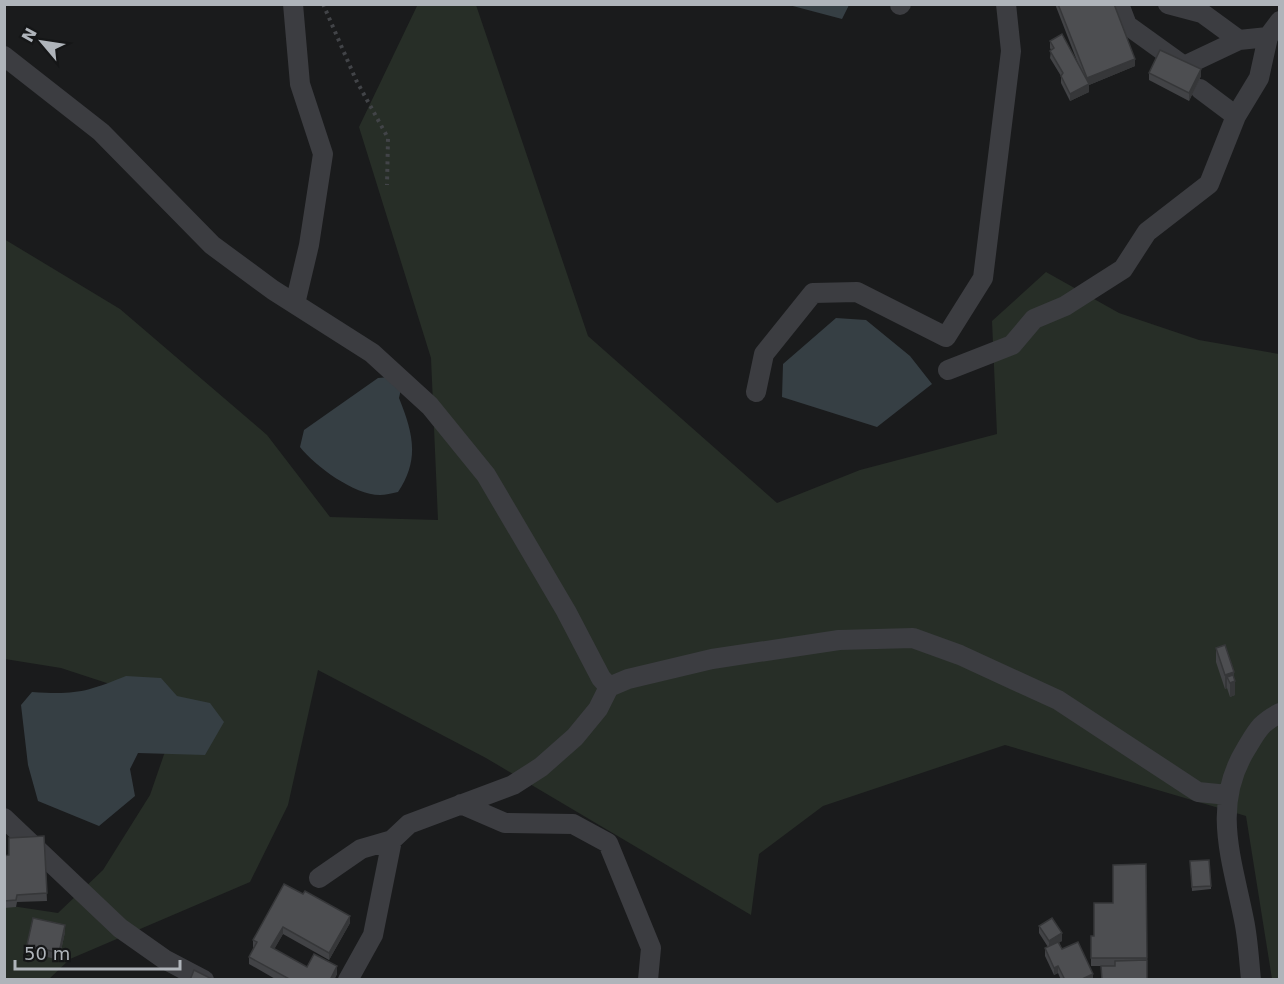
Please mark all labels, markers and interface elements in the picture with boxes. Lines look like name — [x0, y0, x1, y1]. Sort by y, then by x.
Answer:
north arrow — [12, 12, 72, 72]
text: N — [18, 25, 41, 45]
scale bar — [15, 933, 180, 971]
text: 50 m — [24, 943, 70, 964]

